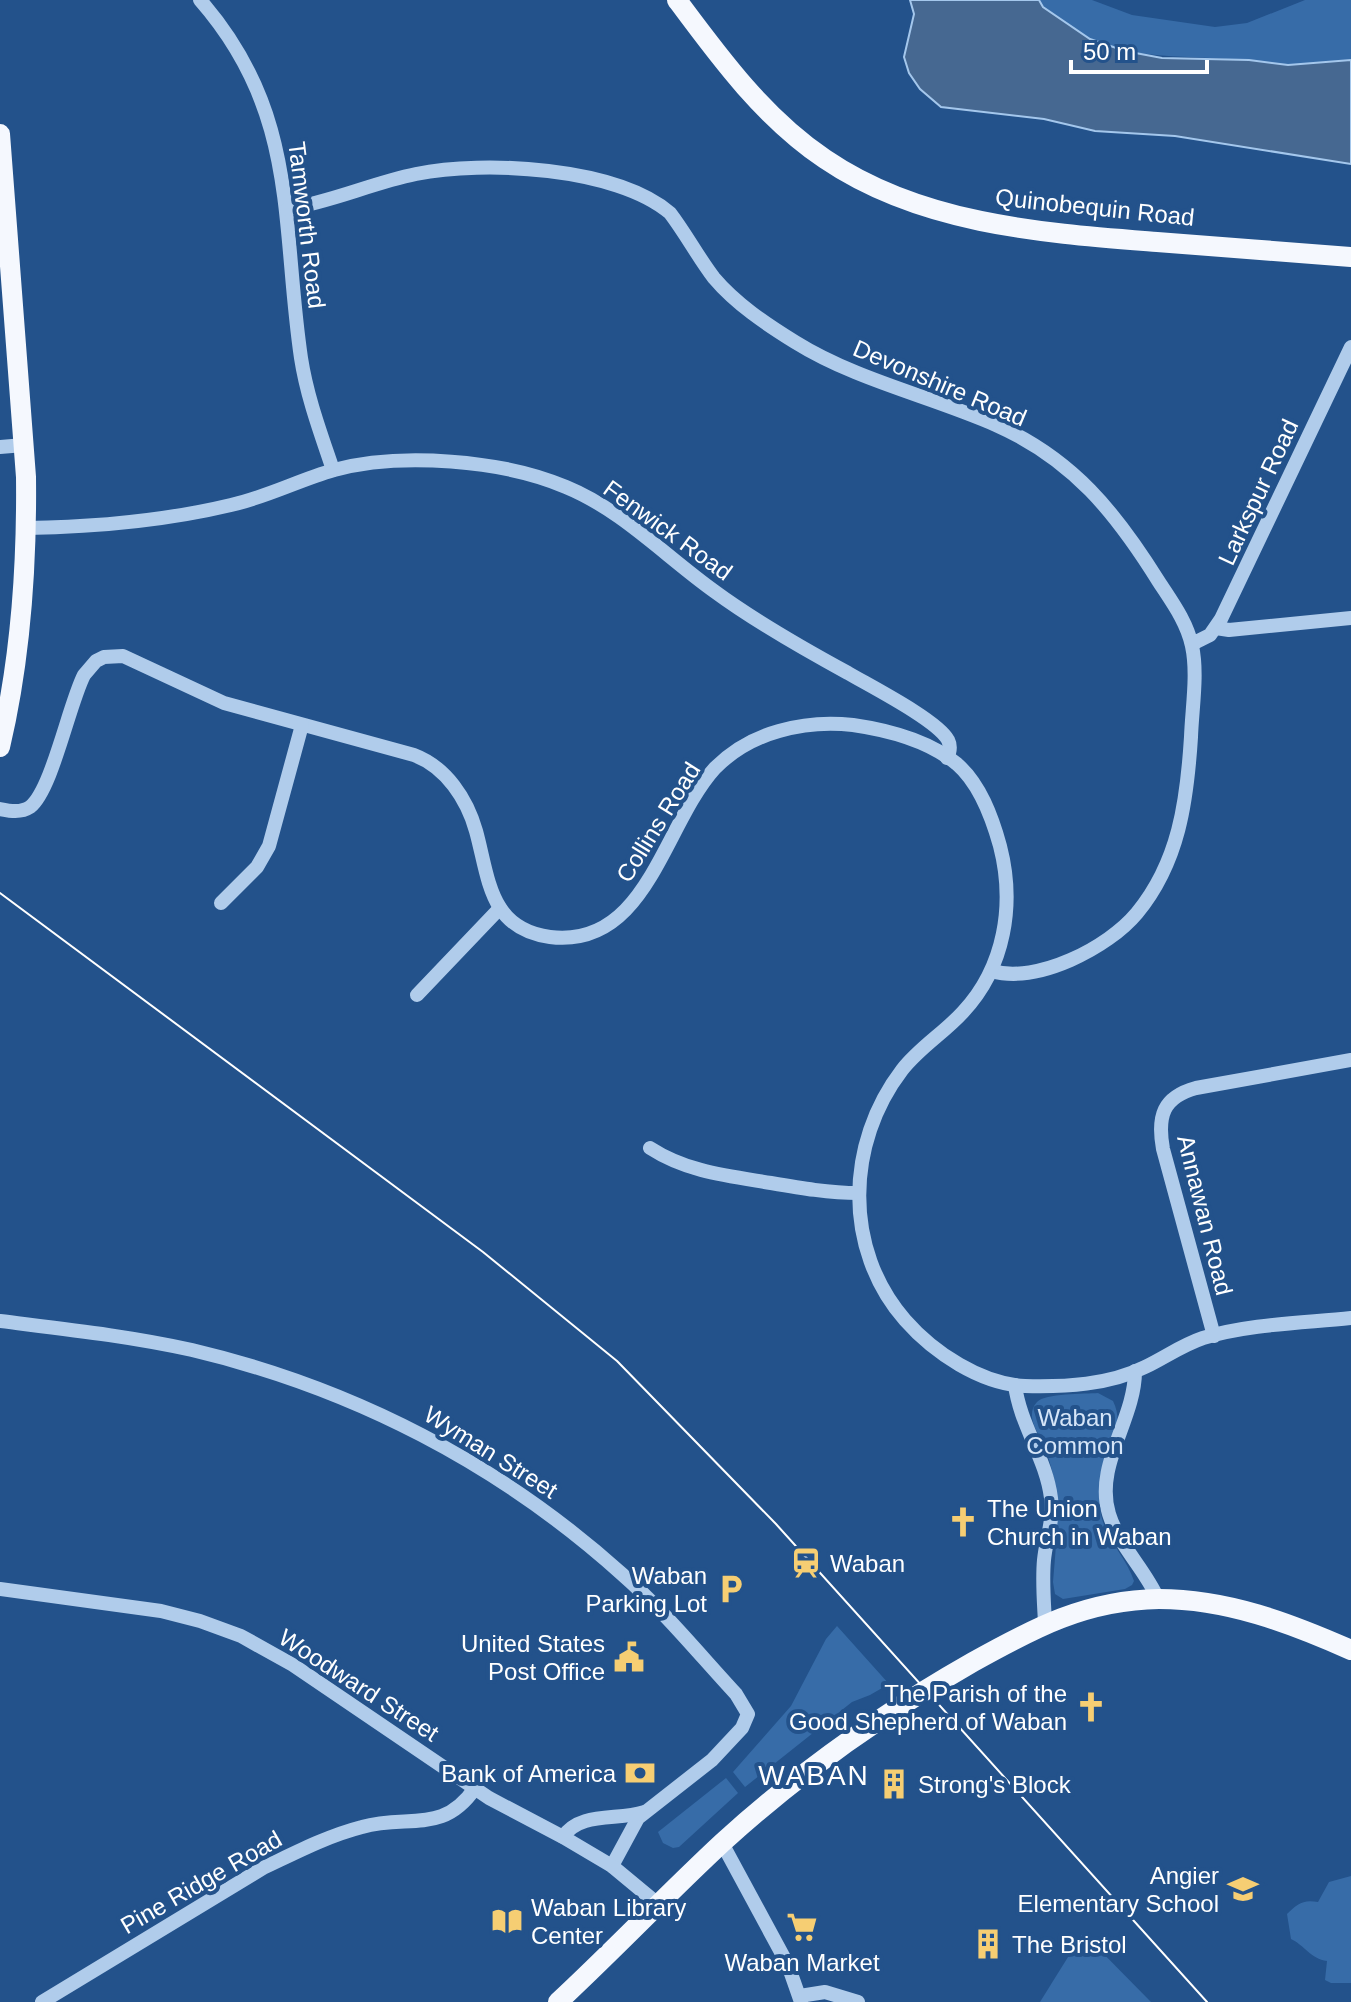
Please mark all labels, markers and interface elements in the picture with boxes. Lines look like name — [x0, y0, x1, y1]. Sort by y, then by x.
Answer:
scale bar — [1071, 24, 1207, 74]
text: 50 m — [1083, 38, 1136, 65]
street label: Tamworth Road — [283, 140, 331, 310]
street label: Quinobequin Road — [994, 183, 1196, 231]
street label: Devonshire Road — [849, 334, 1031, 432]
street label: Larkspur Road — [1213, 415, 1303, 569]
street label: Fenwick Road — [599, 474, 737, 586]
street label: Collins Road — [610, 757, 706, 887]
street label: Annawan Road — [1172, 1132, 1238, 1298]
street label: Wyman Street — [419, 1400, 563, 1504]
park label: Waban Common — [1026, 1404, 1124, 1459]
place label: The Union Church in Waban — [987, 1495, 1172, 1550]
church icon: The Union Church in Waban — [946, 1505, 980, 1539]
station icon: Waban — [789, 1546, 823, 1580]
place label: Waban — [830, 1550, 905, 1577]
place label: Waban Parking Lot — [586, 1562, 707, 1617]
parking icon: Waban Parking Lot — [714, 1572, 748, 1606]
street label: Woodward Street — [274, 1623, 444, 1747]
place label: United States Post Office — [461, 1630, 605, 1685]
public building icon: United States Post Office — [612, 1640, 646, 1674]
place label: The Parish of the Good Shepherd of Waban — [789, 1680, 1067, 1735]
church icon: The Parish of the Good Shepherd of Waban — [1074, 1690, 1108, 1724]
bank icon: Bank of America — [623, 1756, 657, 1790]
place label: Bank of America — [441, 1760, 617, 1787]
district label: WABAN — [758, 1760, 870, 1791]
building icon: Strong's Block — [877, 1767, 911, 1801]
place label: Strong's Block — [918, 1771, 1072, 1798]
street label: Pine Ridge Road — [116, 1825, 286, 1939]
place label: Angier Elementary School — [1018, 1862, 1219, 1917]
school or university icon: Angier Elementary School — [1226, 1872, 1260, 1906]
place label: Waban Library Center — [531, 1894, 686, 1949]
library icon: Waban Library Center — [490, 1904, 524, 1938]
supermarket icon: Waban Market — [785, 1910, 819, 1944]
building icon: The Bristol — [971, 1927, 1005, 1961]
place label: The Bristol — [1012, 1931, 1127, 1958]
place label: Waban Market — [724, 1949, 880, 1976]

